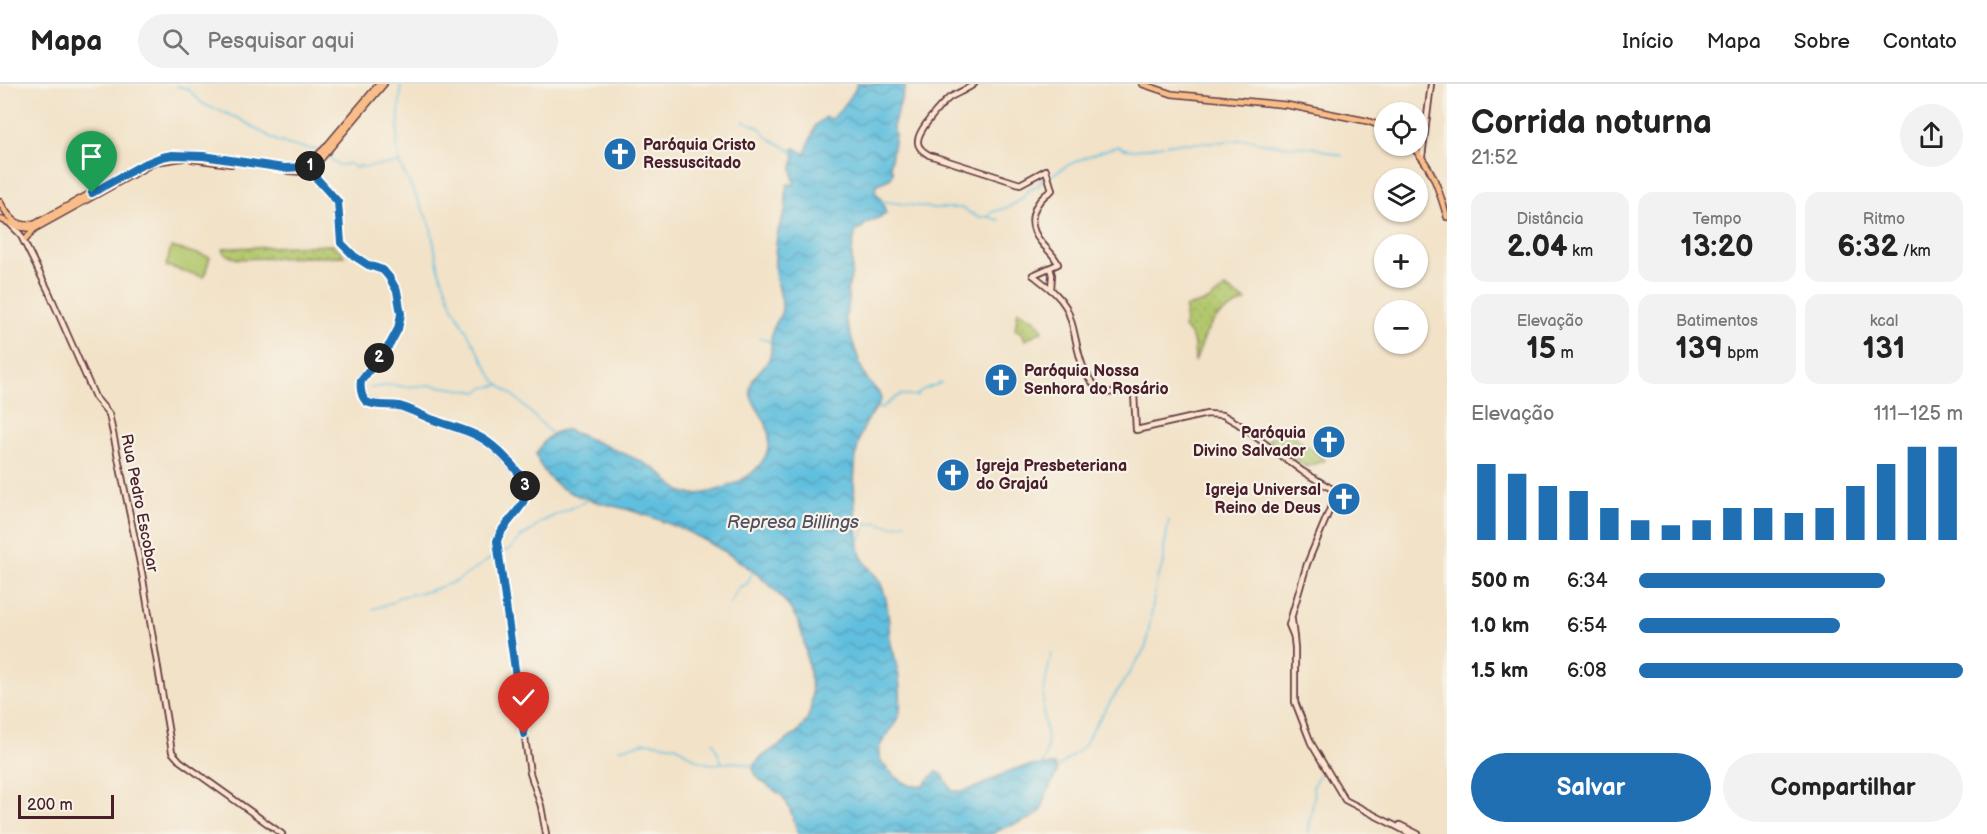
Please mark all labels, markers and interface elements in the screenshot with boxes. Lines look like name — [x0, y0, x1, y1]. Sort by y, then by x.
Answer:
search box — [138, 14, 558, 68]
text: Mapa — [30, 25, 102, 58]
icon: search — [159, 25, 192, 58]
text: Pesquisar aqui — [207, 28, 354, 55]
text: Início — [1622, 29, 1674, 54]
text: Mapa — [1707, 29, 1761, 54]
text: Sobre — [1794, 29, 1850, 54]
text: Contato — [1883, 29, 1957, 54]
map controls — [1374, 102, 1428, 354]
button: locate — [1374, 102, 1428, 156]
text: Corrida noturna — [1471, 103, 1712, 143]
button: share — [1900, 104, 1963, 167]
pin — [66, 131, 117, 193]
church icon: Paróquia Cristo Ressuscitado — [602, 136, 638, 172]
place label: Paróquia Cristo Ressuscitado — [643, 136, 756, 173]
icon: arrive — [75, 140, 108, 173]
text: 21:52 — [1471, 146, 1518, 170]
pin: 1 — [295, 151, 325, 181]
text: 1 — [307, 156, 313, 175]
button: layers — [1374, 168, 1428, 222]
text: Distância — [1516, 210, 1584, 229]
text: Tempo — [1692, 210, 1742, 229]
text: Ritmo — [1863, 210, 1905, 229]
text: 2.04 — [1507, 229, 1568, 265]
text: 13:20 — [1680, 229, 1754, 265]
text: 6:32 — [1837, 229, 1898, 265]
button: + — [1374, 234, 1428, 288]
text: km — [1568, 242, 1593, 261]
text: /km — [1898, 242, 1931, 261]
button: − — [1374, 300, 1428, 354]
text: Elevação — [1517, 312, 1583, 331]
text: Batimentos — [1676, 312, 1758, 331]
text: kcal — [1870, 312, 1898, 331]
text: 15 — [1526, 331, 1556, 367]
text: 139 — [1675, 331, 1723, 367]
text: 131 — [1863, 331, 1905, 367]
pin: 2 — [364, 343, 394, 373]
text: m — [1556, 344, 1574, 363]
text: bpm — [1723, 344, 1759, 363]
text: 2 — [374, 348, 384, 367]
church icon: Paróquia Nossa Senhora do Rosário — [983, 362, 1019, 398]
place label: Paróquia Nossa Senhora do Rosário — [1024, 362, 1169, 399]
text: Elevação — [1471, 402, 1554, 426]
text: 111–125 m — [1874, 402, 1963, 426]
place label: Paróquia Divino Salvador — [1193, 424, 1307, 461]
church icon: Paróquia Divino Salvador — [1311, 424, 1347, 460]
street label: Rua Pedro Escobar — [116, 432, 162, 574]
church icon: Igreja Presbeteriana do Grajaú — [935, 457, 971, 493]
place label: Igreja Presbeteriana do Grajaú — [976, 457, 1127, 494]
pin: 3 — [510, 471, 540, 501]
text: 3 — [520, 476, 530, 495]
place label: Igreja Universal Reino de Deus — [1205, 481, 1321, 518]
church icon: Igreja Universal Reino de Deus — [1326, 481, 1362, 517]
water label: Represa Billings — [727, 512, 859, 533]
text: 500 m — [1471, 569, 1530, 593]
text: 6:34 — [1567, 569, 1608, 593]
text: 1.0 km — [1471, 614, 1529, 638]
text: 6:54 — [1567, 614, 1607, 638]
text: 1.5 km — [1471, 659, 1528, 683]
text: 6:08 — [1567, 659, 1607, 683]
pin — [498, 672, 549, 734]
icon: check — [507, 681, 540, 714]
button: Salvar — [1471, 753, 1711, 822]
button: Compartilhar — [1723, 753, 1963, 822]
scale bar — [18, 792, 114, 820]
text: 200 m — [27, 796, 73, 815]

